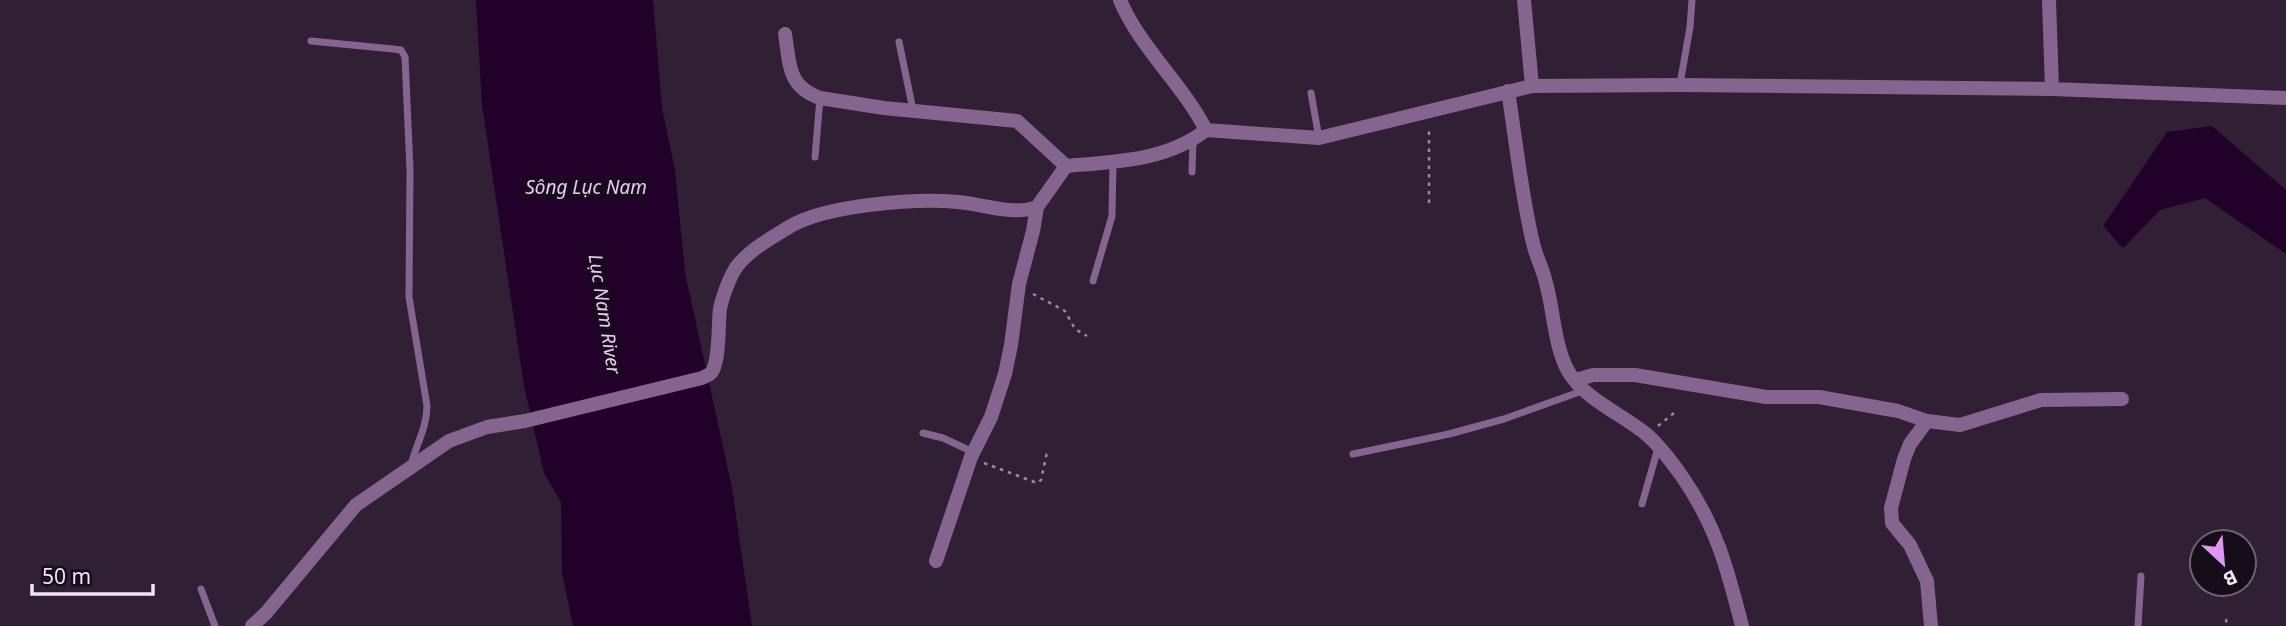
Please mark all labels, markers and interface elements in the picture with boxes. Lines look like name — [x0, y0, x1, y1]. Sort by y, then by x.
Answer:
water label: Sông Lục Nam — [525, 174, 647, 200]
water label: Lục Nam River — [583, 252, 628, 377]
north arrow — [2188, 528, 2258, 598]
scale bar — [32, 552, 152, 596]
text: 50 m — [42, 562, 91, 590]
text: B — [2219, 564, 2242, 593]

